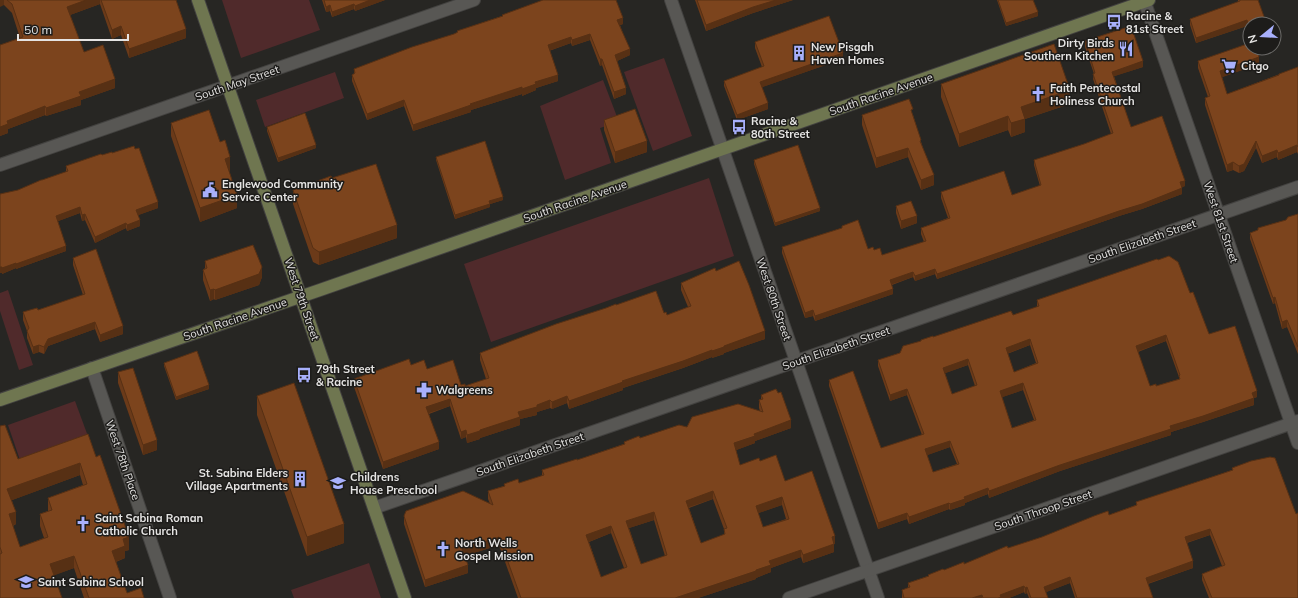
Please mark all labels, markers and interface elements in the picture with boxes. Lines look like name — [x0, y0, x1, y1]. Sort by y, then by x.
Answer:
place label: Racine & 81st Street — [1126, 9, 1184, 36]
bus stop icon: Racine & 81st Street — [1105, 13, 1123, 31]
scale bar — [18, 16, 128, 42]
north arrow — [1242, 16, 1282, 56]
text: 50 m — [24, 22, 52, 37]
text: N — [1245, 33, 1260, 45]
place label: Dirty Birds Southern Kitchen — [1024, 36, 1114, 63]
place label: New Pisgah Haven Homes — [811, 40, 885, 67]
restaurant icon: Dirty Birds Southern Kitchen — [1117, 40, 1135, 58]
building icon: New Pisgah Haven Homes — [790, 44, 808, 62]
supermarket icon: Citgo — [1220, 57, 1238, 75]
place label: Citgo — [1241, 59, 1269, 73]
street label: South May Street — [193, 62, 281, 104]
street label: South Racine Avenue — [827, 70, 935, 118]
place label: Faith Pentecostal Holiness Church — [1050, 81, 1141, 108]
church icon: Faith Pentecostal Holiness Church — [1029, 85, 1047, 103]
place label: Racine & 80th Street — [751, 114, 810, 141]
bus stop icon: Racine & 80th Street — [730, 118, 748, 136]
place label: Englewood Community Service Center — [222, 177, 343, 204]
street label: South Racine Avenue — [521, 177, 629, 225]
street label: West 81st Street — [1200, 179, 1242, 265]
public building icon: Englewood Community Service Center — [201, 181, 219, 199]
street label: South Elizabeth Street — [1086, 216, 1198, 266]
street label: West 79th Street — [281, 256, 323, 342]
street label: West 80th Street — [753, 256, 795, 342]
street label: South Racine Avenue — [181, 295, 289, 343]
street label: South Elizabeth Street — [780, 323, 892, 373]
place label: 79th Street & Racine — [316, 362, 375, 389]
bus stop icon: 79th Street & Racine — [295, 366, 313, 384]
pharmacy icon: Walgreens — [415, 381, 433, 399]
place label: Walgreens — [436, 383, 493, 397]
street label: West 78th Place — [103, 418, 143, 502]
street label: South Elizabeth Street — [474, 429, 586, 479]
place label: St. Sabina Elders Village Apartments — [185, 466, 288, 493]
building icon: St. Sabina Elders Village Apartments — [291, 470, 309, 488]
place label: Childrens House Preschool — [350, 470, 437, 497]
school or university icon: Childrens House Preschool — [329, 474, 347, 492]
street label: South Throop Street — [992, 487, 1094, 533]
place label: Saint Sabina Roman Catholic Church — [95, 511, 203, 538]
church icon: Saint Sabina Roman Catholic Church — [74, 515, 92, 533]
place label: North Wells Gospel Mission — [455, 536, 533, 563]
church icon: North Wells Gospel Mission — [434, 540, 452, 558]
school or university icon: Saint Sabina School — [17, 573, 35, 591]
place label: Saint Sabina School — [38, 575, 144, 589]

